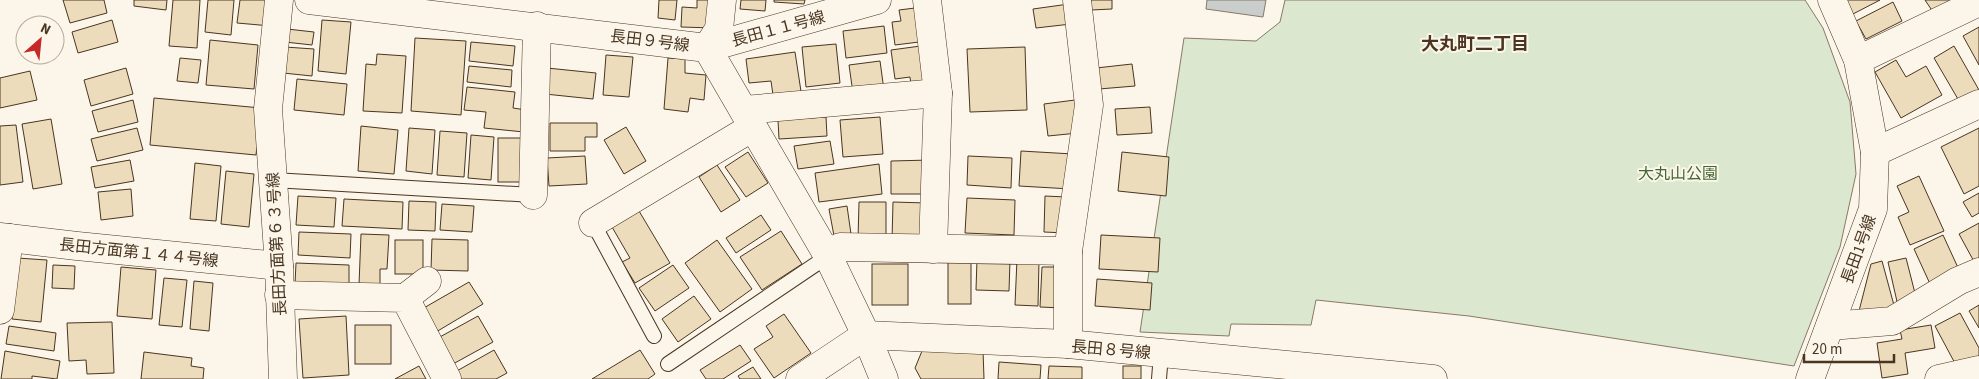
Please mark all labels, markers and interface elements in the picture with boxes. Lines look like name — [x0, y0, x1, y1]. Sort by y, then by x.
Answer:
street label: 長田１１号線 — [729, 6, 827, 52]
north arrow — [15, 15, 65, 65]
text: N — [37, 18, 54, 40]
street label: 長田９号線 — [609, 25, 691, 57]
district label: 大丸町二丁目 — [1421, 32, 1529, 57]
park label: 大丸山公園 — [1638, 163, 1718, 185]
street label: 長田方面第６３号線 — [262, 171, 292, 316]
street label: 長田1号線 — [1836, 212, 1882, 287]
street label: 長田方面第１４４号線 — [58, 234, 220, 272]
scale bar — [1804, 332, 1894, 364]
street label: 長田８号線 — [1070, 336, 1152, 364]
text: 20 m — [1812, 339, 1842, 360]

